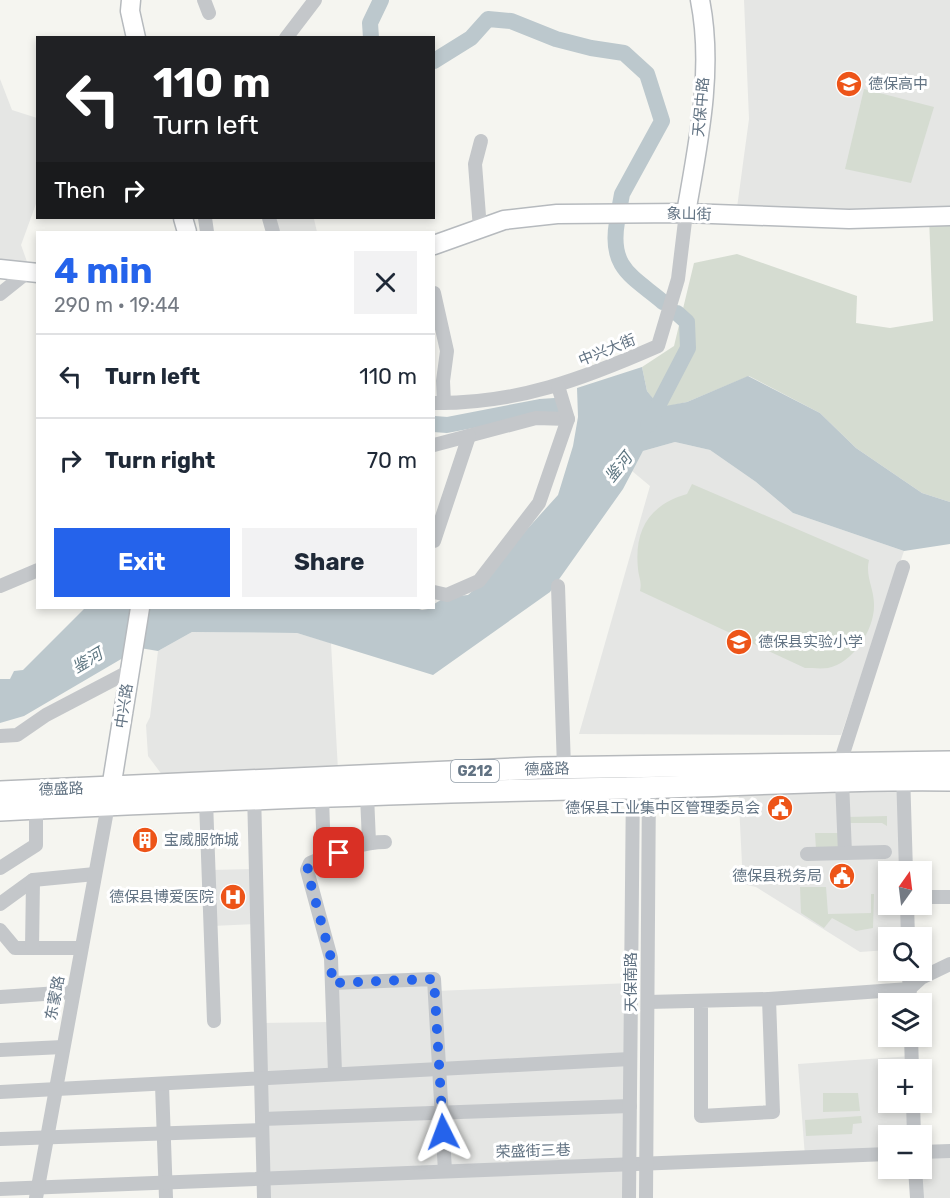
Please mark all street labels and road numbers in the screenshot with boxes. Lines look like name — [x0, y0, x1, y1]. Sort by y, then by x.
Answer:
street label: 天保中路 — [689, 76, 713, 138]
street label: 象山街 — [666, 205, 712, 223]
street label: 中兴大街 — [576, 330, 638, 370]
street label: 中兴路 — [112, 682, 136, 730]
road number: G212 — [451, 760, 499, 782]
street label: 德盛路 — [524, 760, 570, 778]
street label: 德盛路 — [38, 779, 84, 799]
street label: 天保南路 — [622, 952, 640, 1012]
street label: 东蒙路 — [42, 974, 68, 1022]
street label: 荣盛街三巷 — [495, 1141, 571, 1161]

